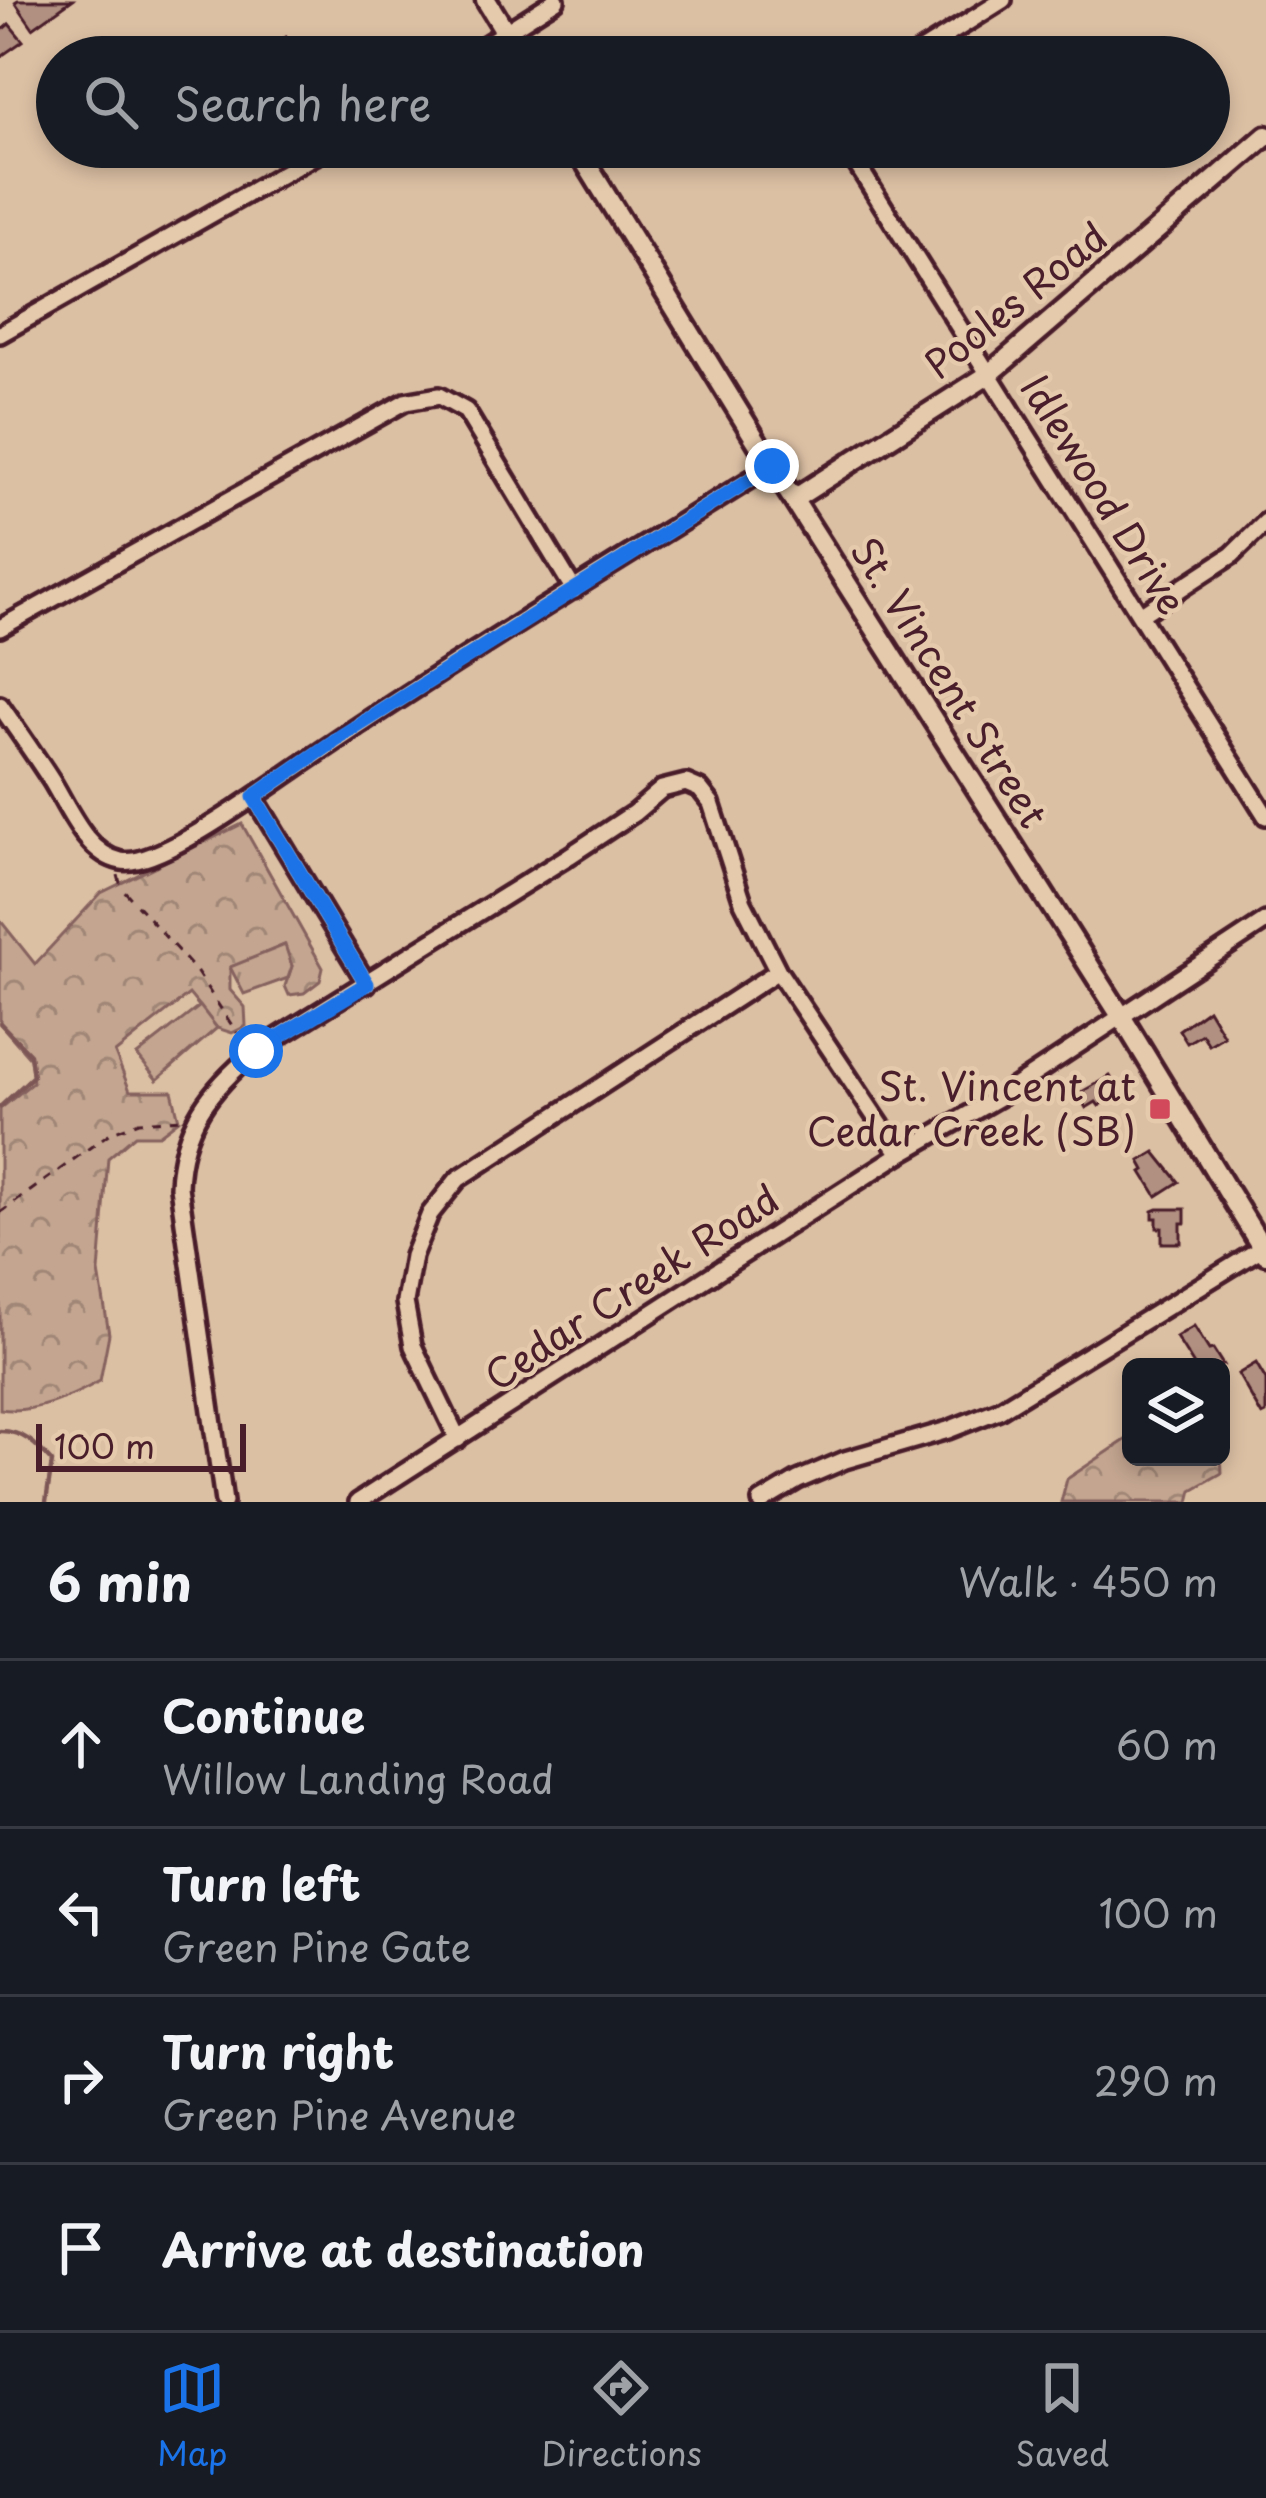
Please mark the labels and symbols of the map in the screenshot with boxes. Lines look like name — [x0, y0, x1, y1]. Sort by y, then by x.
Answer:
street label: Pooles Road — [910, 207, 1119, 391]
street label: Idlewood Drive — [1008, 362, 1202, 625]
route end — [745, 439, 799, 493]
street label: St. Vincent Street — [838, 525, 1064, 838]
route start — [229, 1024, 283, 1078]
place label: St. Vincent at Cedar Creek (SB) — [807, 1055, 1136, 1159]
marker: St. Vincent at Cedar Creek (SB) — [1147, 1096, 1173, 1122]
street label: Cedar Creek Road — [472, 1168, 790, 1403]
scale bar — [36, 1418, 246, 1471]

